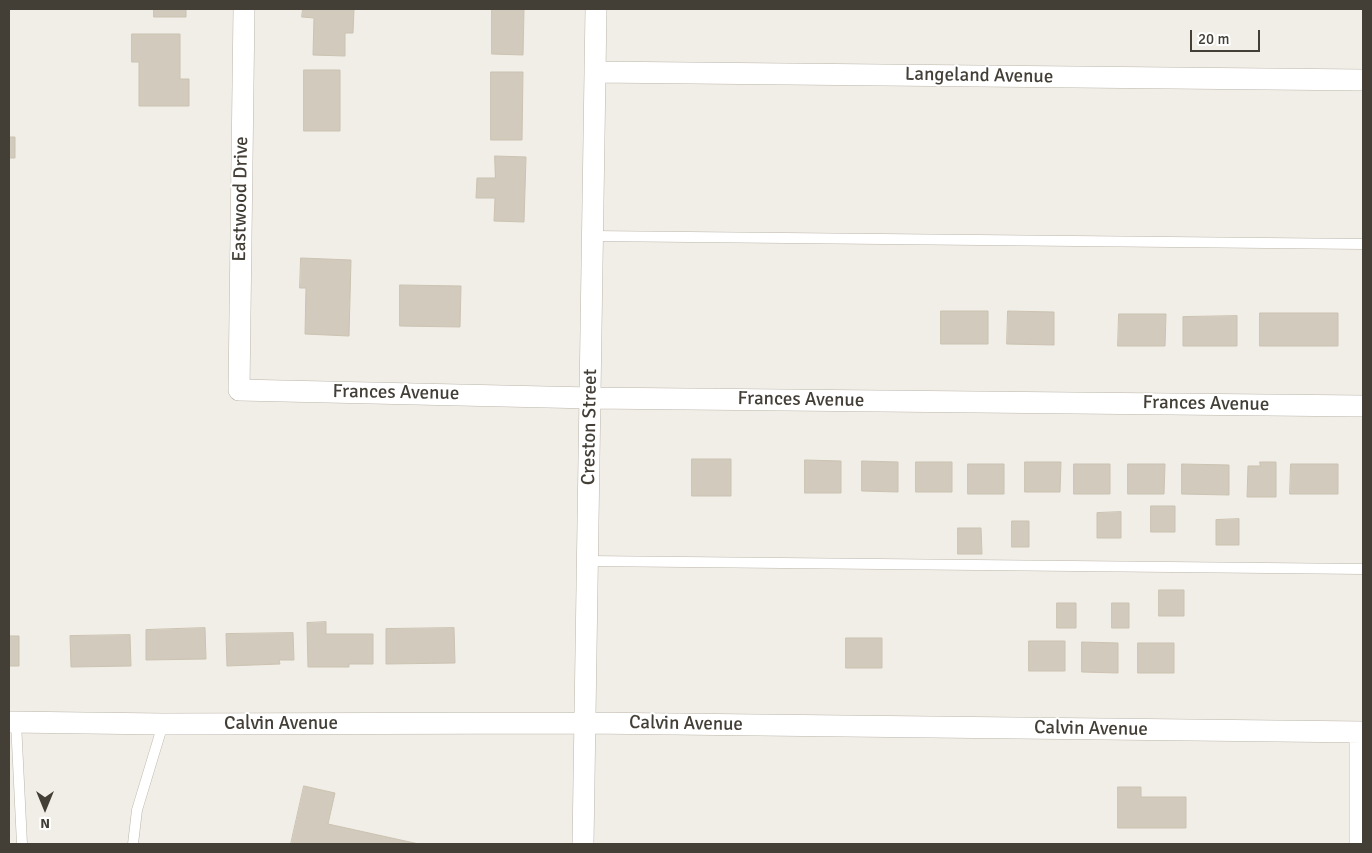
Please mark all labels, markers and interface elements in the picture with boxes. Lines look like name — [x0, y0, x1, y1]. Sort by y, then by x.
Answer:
scale bar — [1192, 20, 1262, 52]
text: 20 m — [1198, 30, 1229, 48]
street label: Langeland Avenue — [905, 63, 1053, 89]
street label: Eastwood Drive — [229, 136, 253, 262]
street label: Creston Street — [578, 369, 602, 485]
street label: Frances Avenue — [333, 380, 459, 406]
street label: Frances Avenue — [738, 387, 864, 413]
street label: Frances Avenue — [1143, 391, 1269, 417]
street label: Calvin Avenue — [629, 712, 743, 736]
street label: Calvin Avenue — [224, 713, 338, 735]
street label: Calvin Avenue — [1034, 717, 1148, 741]
north arrow — [20, 783, 70, 833]
text: N — [40, 815, 50, 832]

